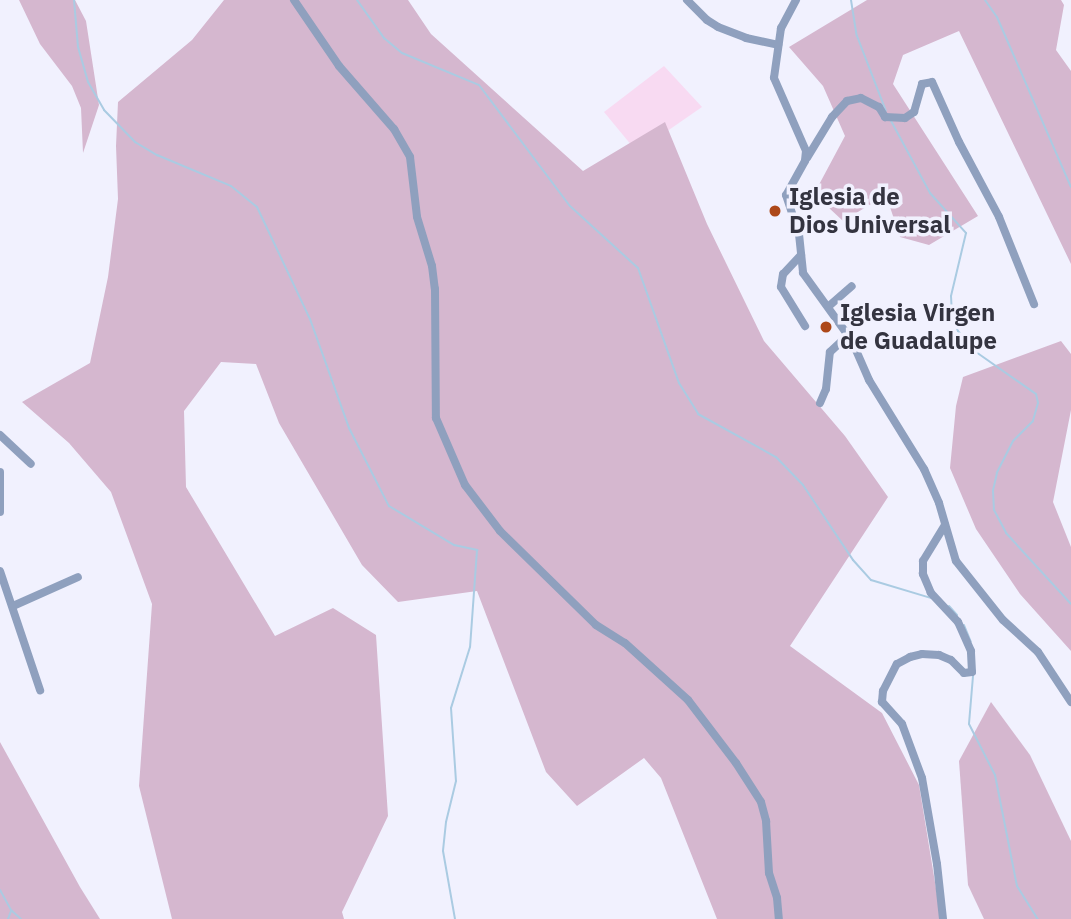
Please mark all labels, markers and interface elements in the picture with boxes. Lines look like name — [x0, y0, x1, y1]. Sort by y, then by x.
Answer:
place label: Iglesia de Dios Universal — [789, 183, 951, 239]
marker: Iglesia de Dios Universal — [767, 203, 783, 219]
place label: Iglesia Virgen de Guadalupe — [840, 299, 997, 355]
marker: Iglesia Virgen de Guadalupe — [818, 319, 834, 335]

